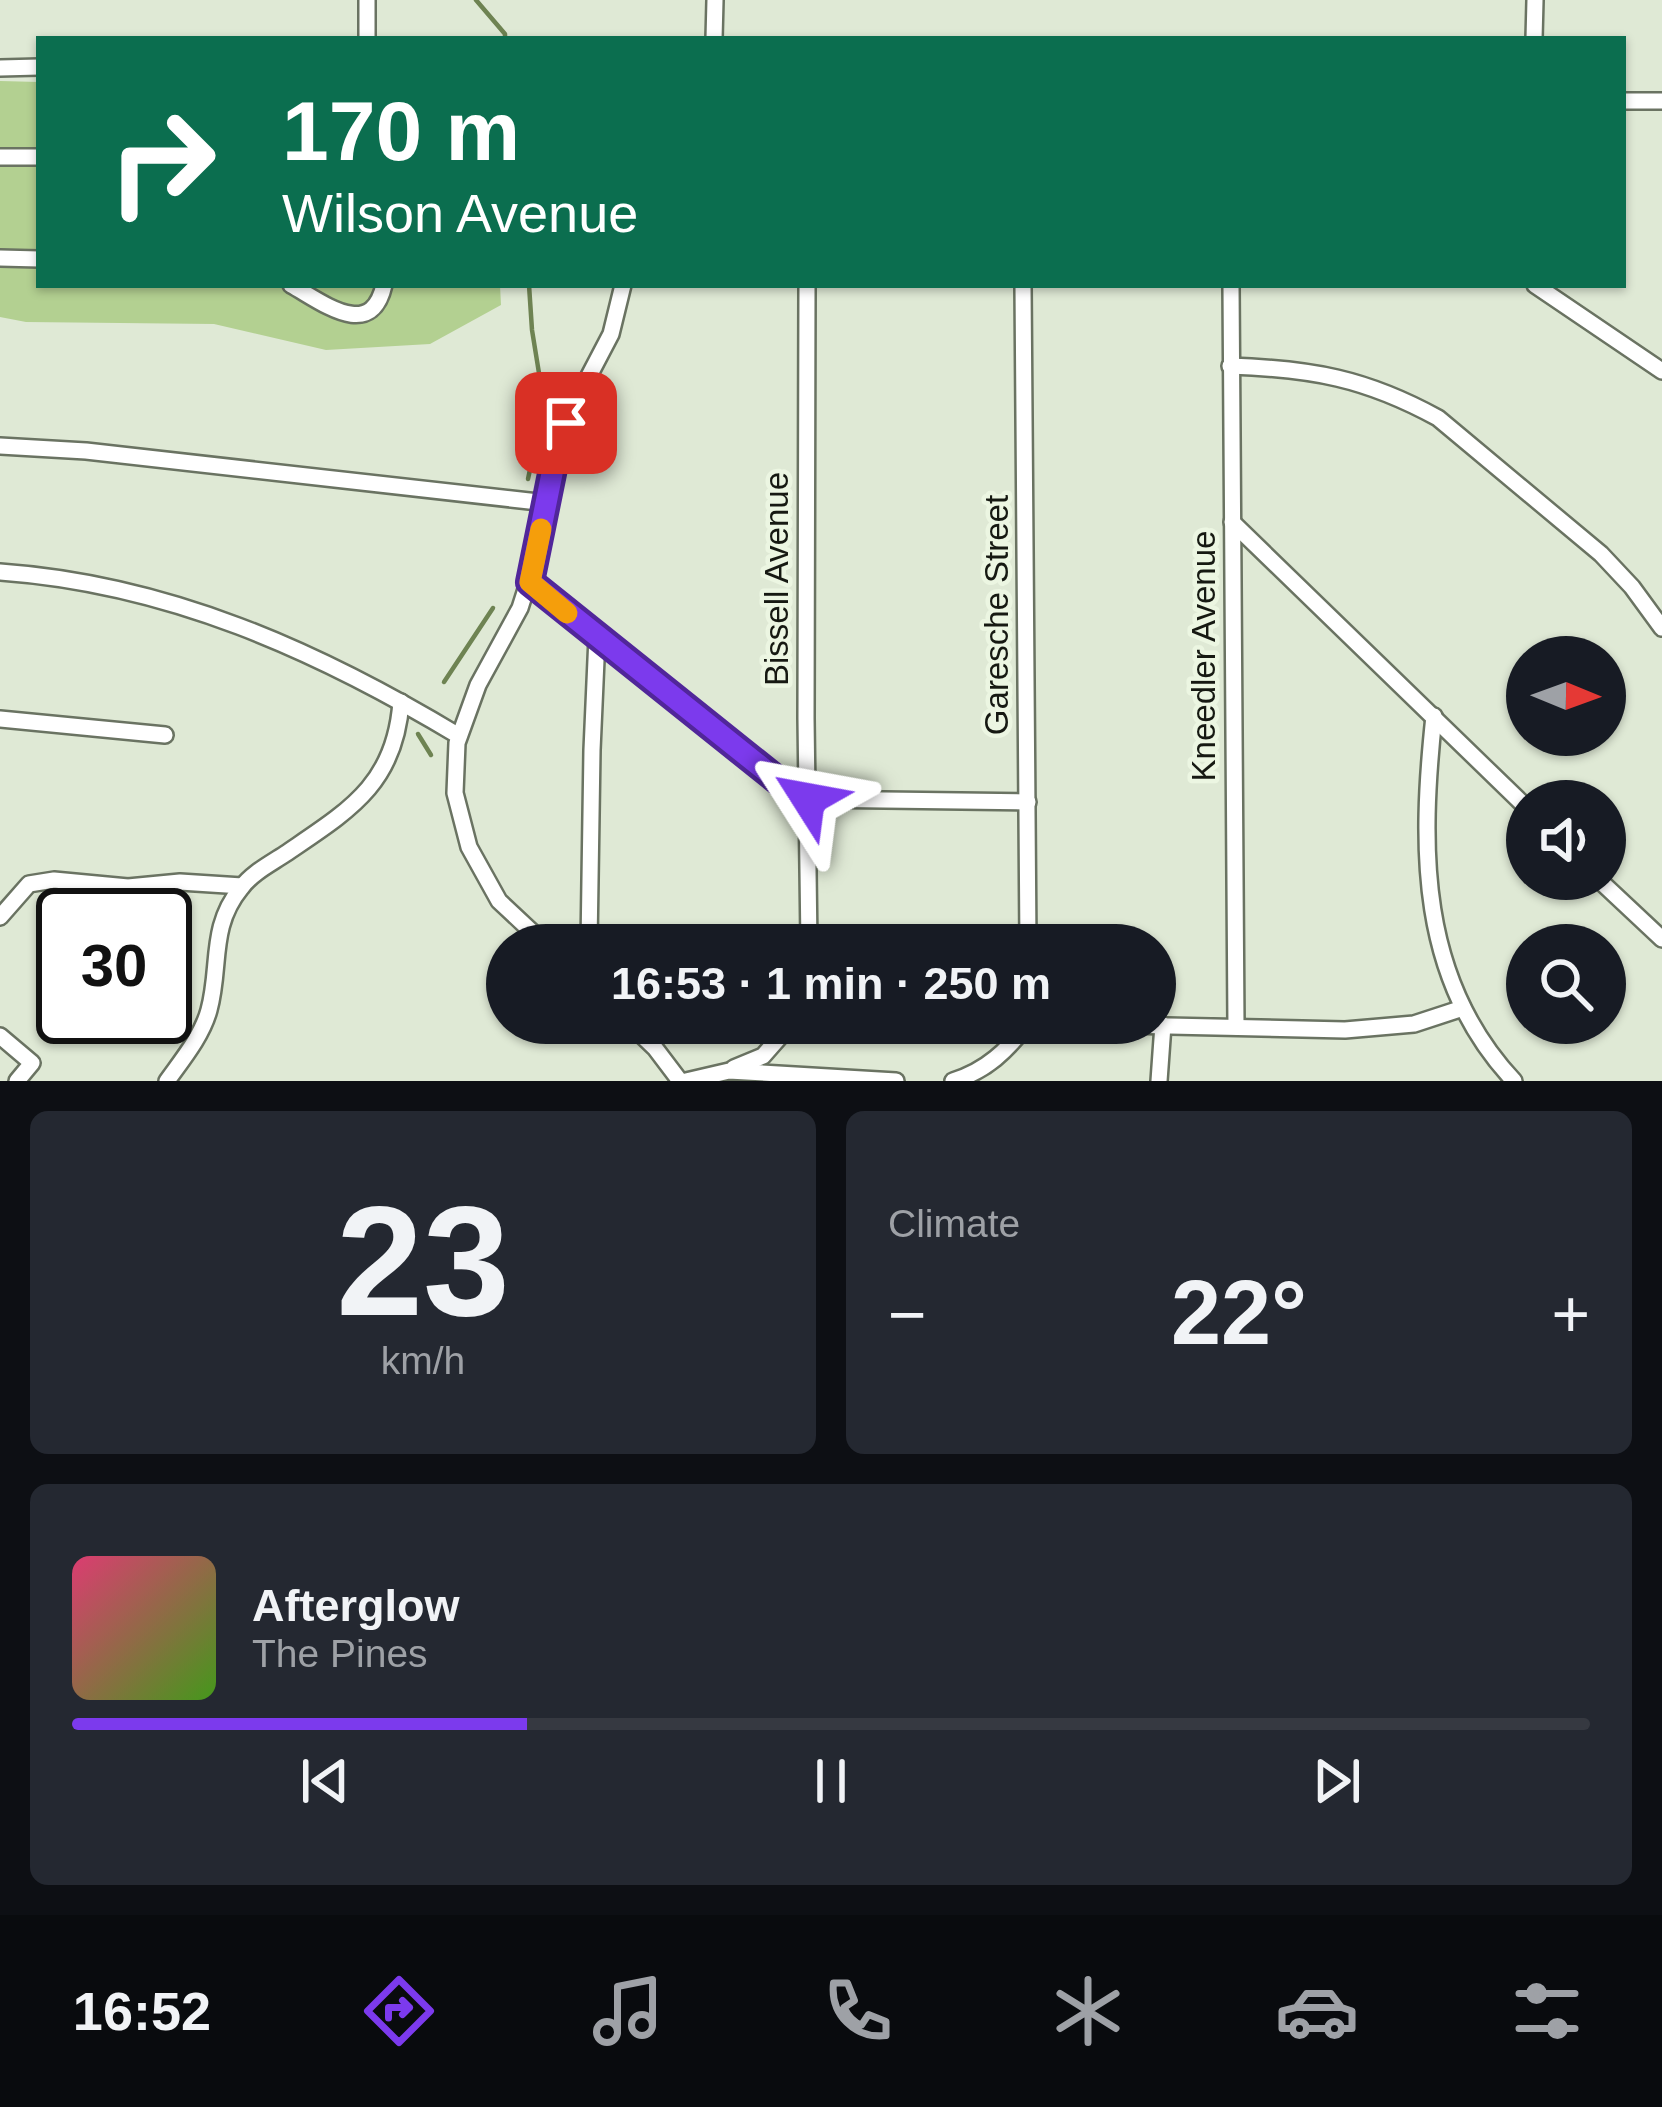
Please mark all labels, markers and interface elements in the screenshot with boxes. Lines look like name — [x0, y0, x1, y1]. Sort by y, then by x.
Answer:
icon: right — [84, 84, 240, 240]
text: 170 m — [282, 84, 520, 178]
text: Wilson Avenue — [282, 183, 638, 243]
pin — [515, 372, 617, 474]
icon: arrive — [533, 390, 599, 456]
street label: Bissell Avenue — [758, 472, 795, 686]
street label: Garesche Street — [978, 495, 1015, 735]
street label: Kneedler Avenue — [1185, 531, 1222, 781]
north arrow — [1506, 636, 1626, 756]
map controls — [1506, 636, 1626, 1044]
position arrow — [745, 736, 871, 862]
button: sound — [1506, 780, 1626, 900]
speed limit sign: 30 — [36, 888, 192, 1044]
button: search — [1506, 924, 1626, 1044]
text: 16:53 · 1 min · 250 m — [611, 958, 1051, 1009]
text: 23 — [336, 1174, 510, 1348]
text: Climate — [888, 1202, 1020, 1245]
text: 22° — [1171, 1263, 1307, 1363]
text: − — [888, 1277, 927, 1351]
text: + — [1551, 1277, 1590, 1351]
text: km/h — [381, 1339, 465, 1382]
text: Afterglow — [252, 1580, 460, 1631]
text: The Pines — [252, 1632, 428, 1675]
icon: previous — [292, 1748, 358, 1814]
icon: pause — [798, 1748, 864, 1814]
icon: next — [1304, 1748, 1370, 1814]
icon: directions — [357, 1969, 441, 2053]
icon: music — [586, 1969, 670, 2053]
icon: phone — [816, 1969, 900, 2053]
icon: climate — [1046, 1969, 1130, 2053]
icon: car — [1275, 1969, 1359, 2053]
icon: filters — [1505, 1969, 1589, 2053]
text: 16:52 — [73, 1981, 211, 2041]

